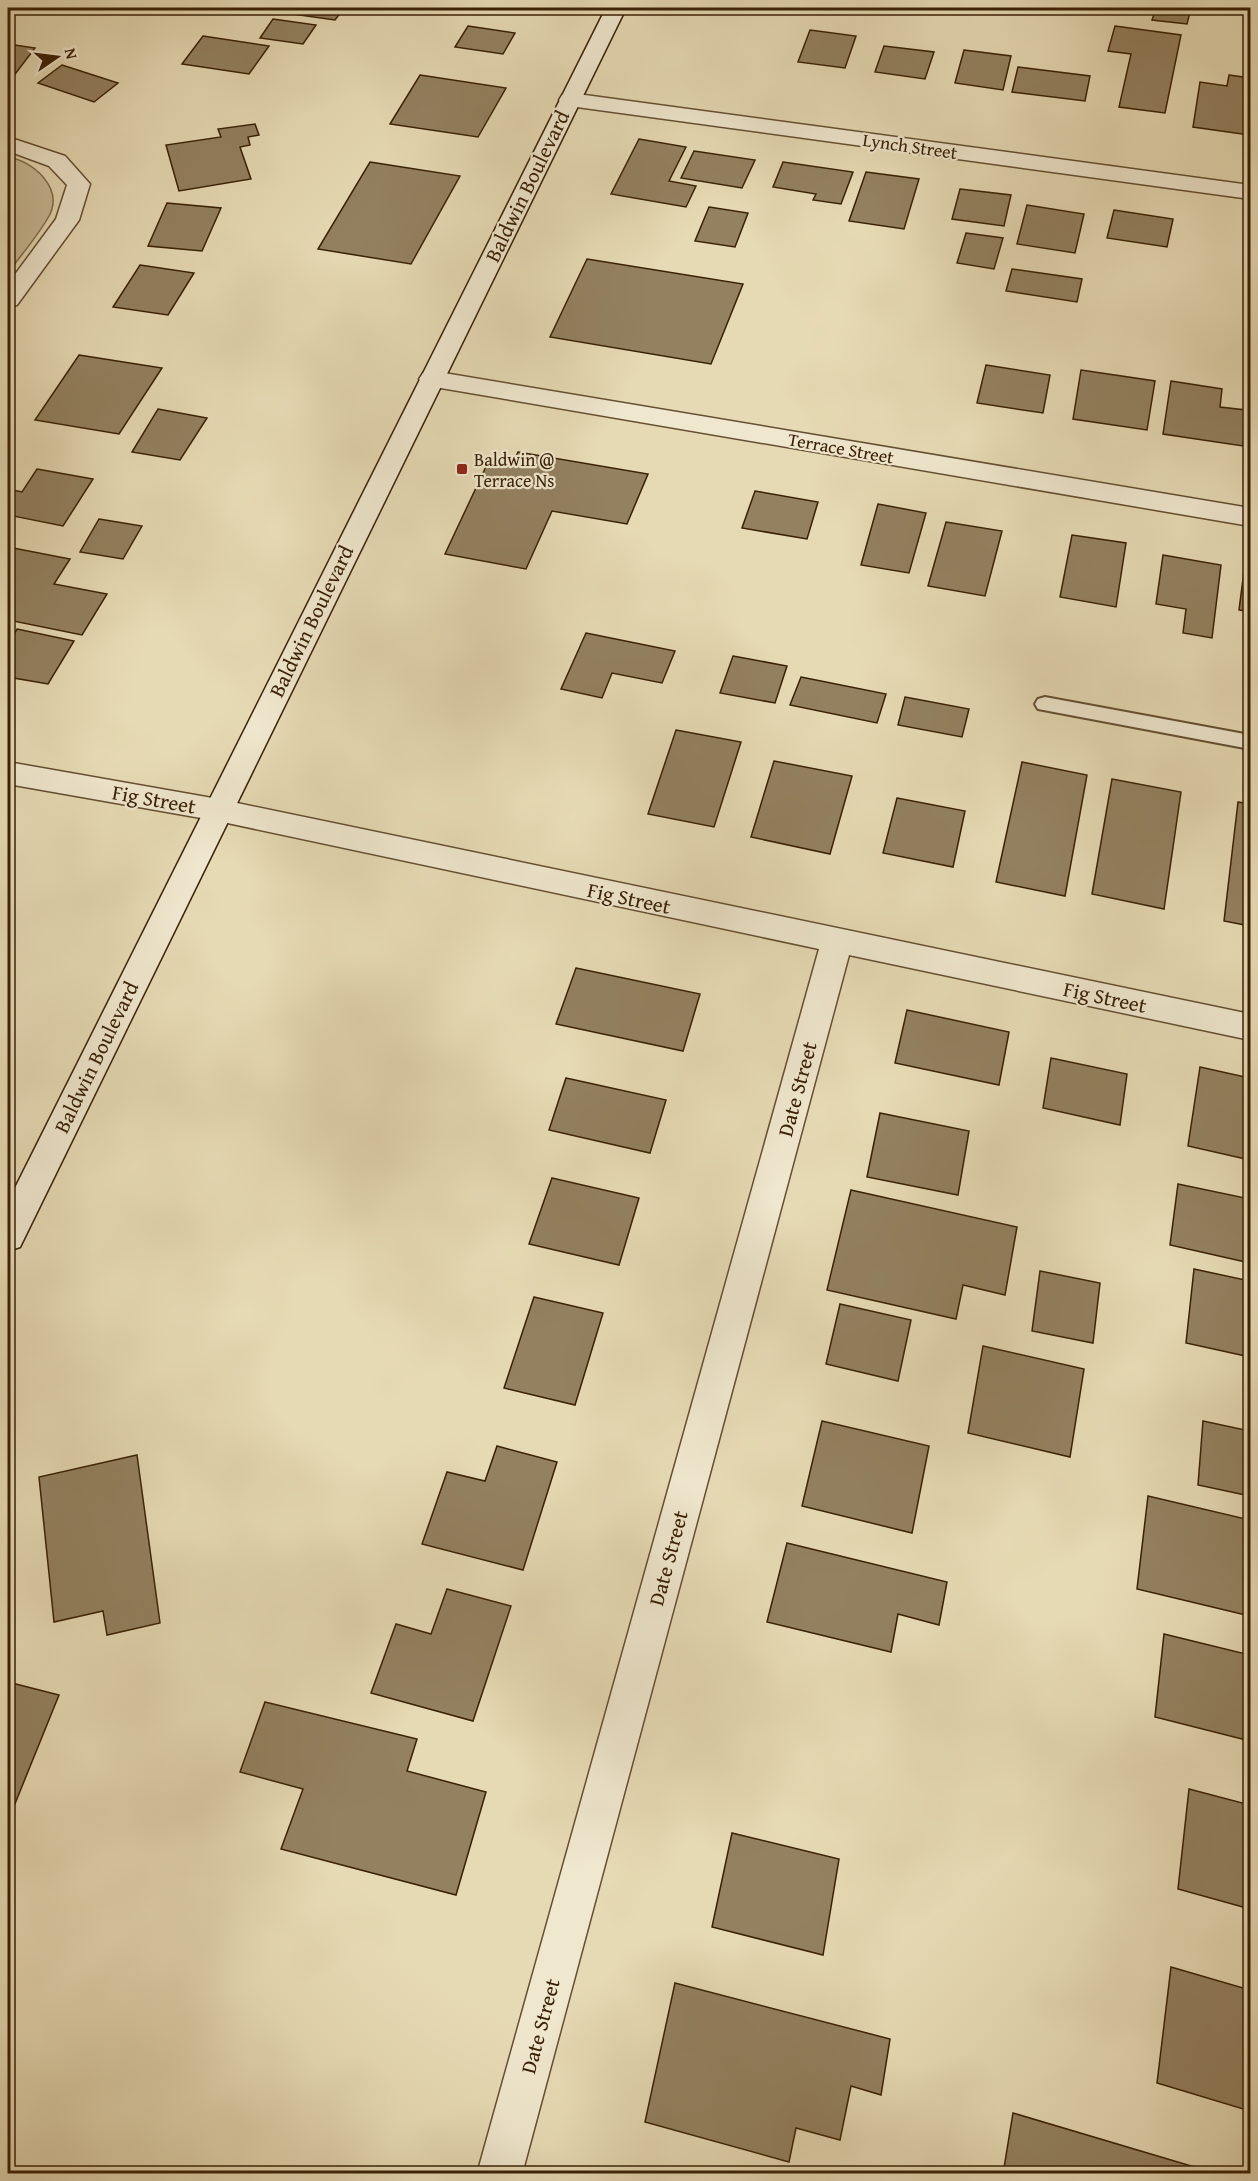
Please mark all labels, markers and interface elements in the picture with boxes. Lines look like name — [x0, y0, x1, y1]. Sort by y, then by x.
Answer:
north arrow — [27, 27, 87, 87]
text: N — [59, 45, 85, 62]
street label: Baldwin Boulevard — [477, 104, 578, 267]
street label: Lynch Street — [861, 126, 960, 166]
street label: Terrace Street — [786, 425, 897, 471]
place label: Baldwin @ Terrace Ns — [474, 446, 554, 494]
marker: Baldwin @ Terrace Ns — [455, 462, 469, 476]
street label: Baldwin Boulevard — [261, 539, 362, 702]
street label: Fig Street — [110, 776, 199, 822]
street label: Fig Street — [585, 874, 674, 922]
street label: Fig Street — [1061, 973, 1150, 1021]
street label: Baldwin Boulevard — [46, 975, 147, 1138]
street label: Date Street — [769, 1037, 825, 1140]
street label: Date Street — [640, 1506, 696, 1609]
street label: Date Street — [512, 1974, 568, 2077]

